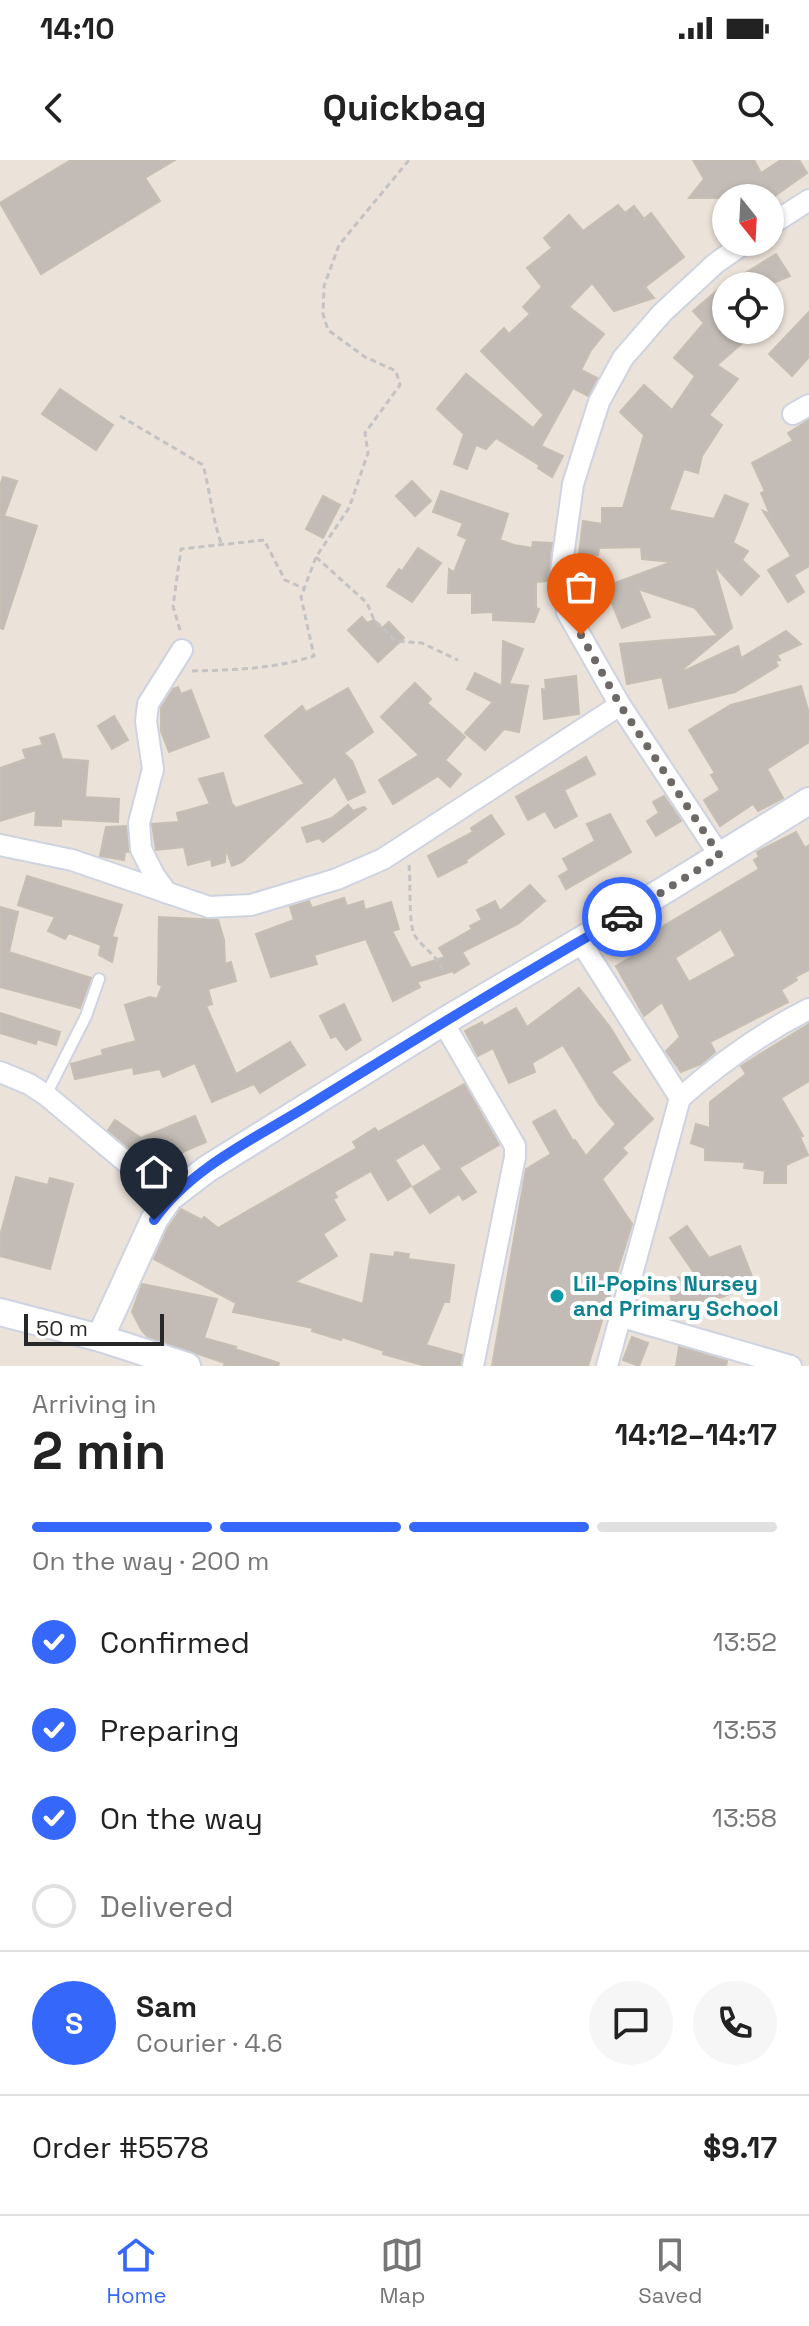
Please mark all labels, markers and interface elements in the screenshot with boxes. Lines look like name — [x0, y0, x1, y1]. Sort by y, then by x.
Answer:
text: 14:10 — [40, 9, 115, 48]
text: Quickbag — [323, 85, 486, 131]
icon: back — [32, 86, 76, 130]
icon: search — [733, 86, 777, 130]
north arrow — [712, 184, 784, 256]
map controls — [712, 184, 784, 344]
button: locate — [712, 272, 784, 344]
pin — [547, 553, 615, 635]
icon: bag — [559, 565, 603, 609]
courier — [582, 877, 662, 957]
icon: car — [600, 895, 644, 939]
pin — [120, 1138, 188, 1220]
icon: home — [132, 1150, 176, 1194]
place label: Lil-Popins Nursey and Primary School — [573, 1269, 779, 1322]
marker: Lil-Popins Nursey and Primary School — [548, 1287, 566, 1305]
scale bar — [24, 1310, 164, 1346]
text: 50 m — [36, 1314, 88, 1342]
text: Arriving in — [32, 1387, 156, 1421]
text: 14:12–14:17 — [615, 1415, 777, 1454]
text: 2 min — [32, 1418, 166, 1484]
text: On the way · 200 m — [32, 1544, 269, 1578]
icon: check — [32, 1620, 76, 1664]
text: Confirmed — [100, 1623, 250, 1662]
text: 13:52 — [713, 1625, 777, 1659]
icon: check — [32, 1708, 76, 1752]
text: Preparing — [100, 1711, 239, 1750]
text: 13:53 — [713, 1713, 777, 1747]
icon: check — [32, 1796, 76, 1840]
text: On the way — [100, 1799, 263, 1838]
text: 13:58 — [712, 1801, 777, 1835]
text: Delivered — [100, 1887, 234, 1926]
button: chat — [589, 1981, 673, 2065]
button: phone — [693, 1981, 777, 2065]
text: Sam — [136, 1987, 197, 2026]
text: S — [65, 2004, 83, 2043]
text: Courier · 4.6 — [136, 2026, 283, 2060]
text: Order #5578 — [32, 2128, 209, 2167]
text: $9.17 — [703, 2128, 777, 2167]
tab: Home — [107, 2233, 166, 2309]
tab: Map — [379, 2233, 425, 2309]
tab: Saved — [638, 2233, 703, 2309]

